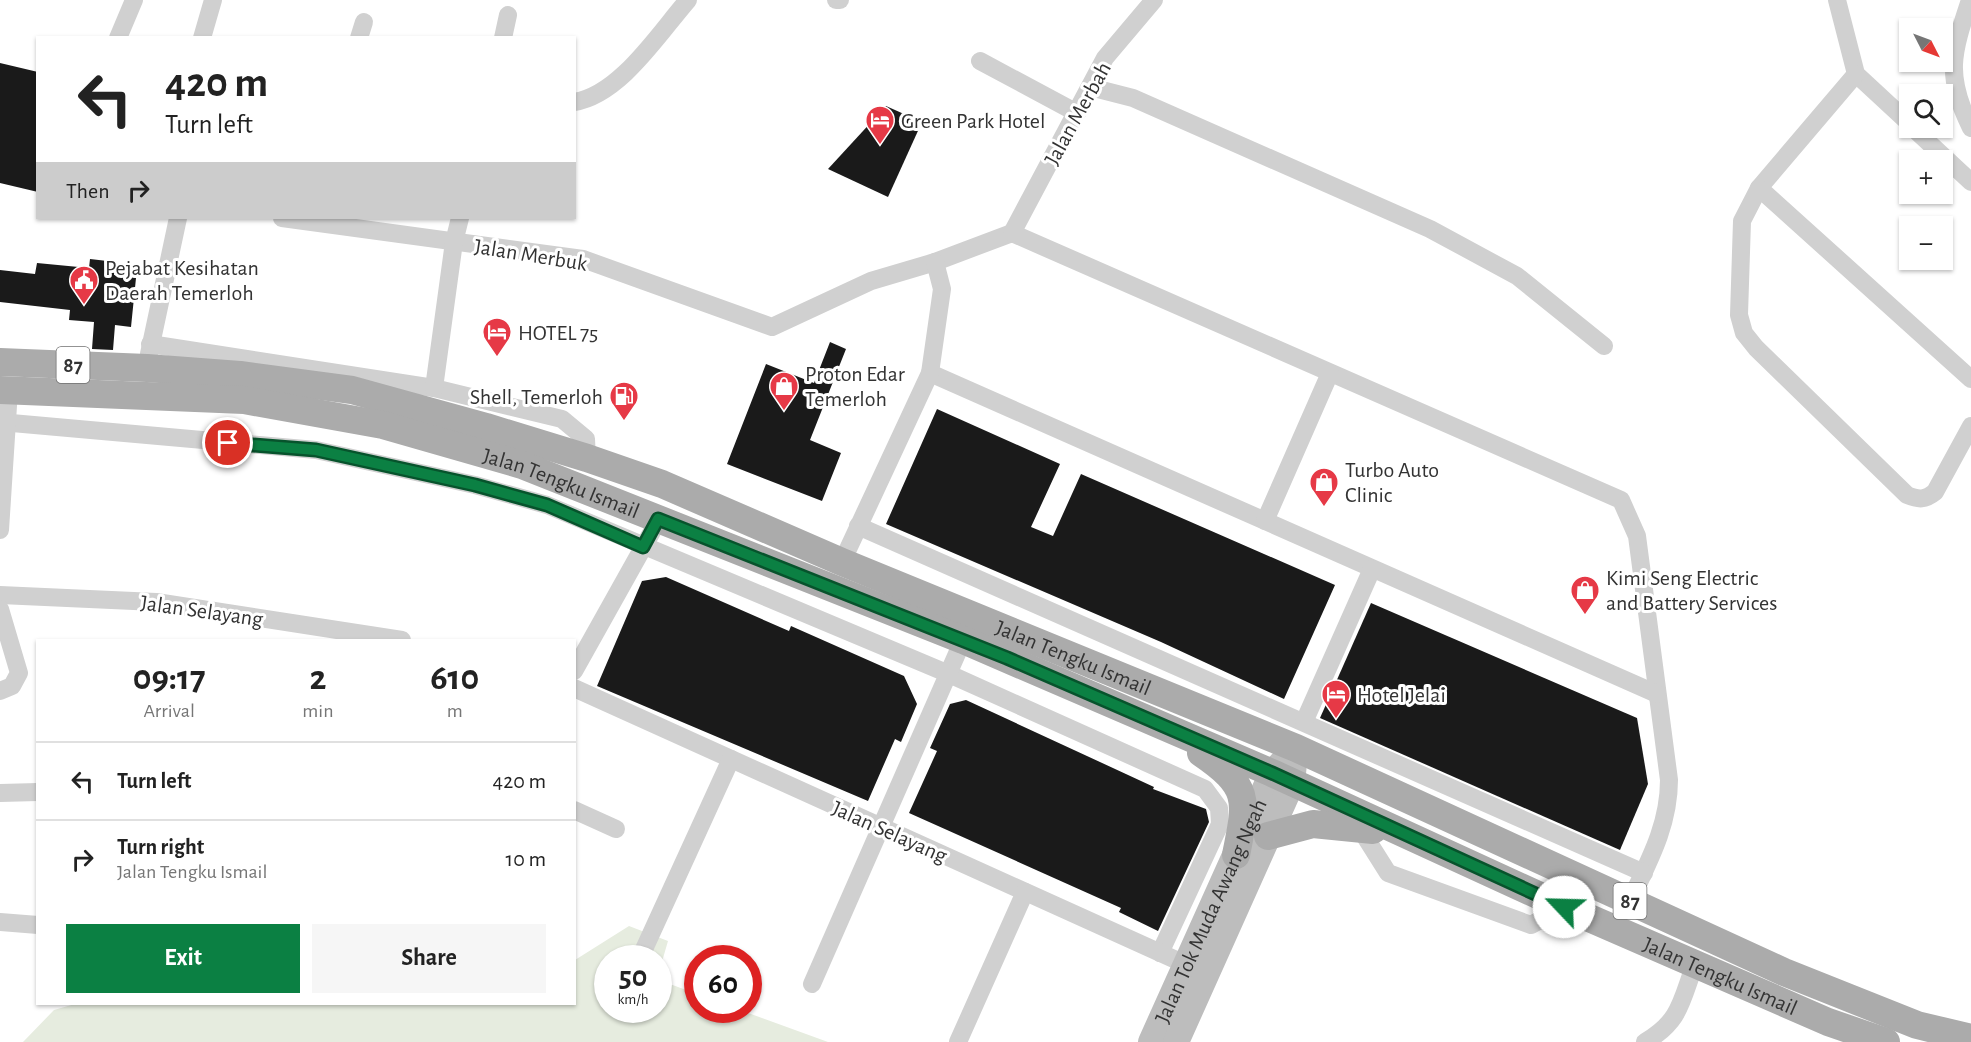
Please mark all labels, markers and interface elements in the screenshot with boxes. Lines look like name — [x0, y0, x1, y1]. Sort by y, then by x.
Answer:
north arrow — [1899, 18, 1953, 72]
map controls — [1899, 18, 1953, 270]
street label: Jalan Merbah — [1041, 58, 1115, 169]
icon: left — [66, 60, 144, 138]
text: 420 m — [165, 62, 268, 104]
button: search — [1899, 84, 1953, 138]
hotel icon: Green Park Hotel — [864, 104, 896, 146]
place label: Green Park Hotel — [901, 110, 1045, 132]
text: Turn left — [165, 111, 253, 138]
button: + — [1899, 150, 1953, 204]
icon: right — [122, 174, 155, 207]
text: Then — [66, 180, 110, 202]
button: − — [1899, 216, 1953, 270]
street label: Jalan Merbuk — [473, 235, 589, 275]
place label: Pejabat Kesihatan Daerah Temerloh — [105, 257, 259, 304]
public building icon: Pejabat Kesihatan Daerah Temerloh — [68, 264, 100, 306]
hotel icon: HOTEL 75 — [481, 316, 513, 358]
place label: HOTEL 75 — [518, 322, 598, 344]
road number: 87 — [56, 347, 90, 383]
place label: Proton Edar Temerloh — [805, 363, 905, 410]
shop icon: Proton Edar Temerloh — [768, 370, 800, 412]
fuel station icon: Shell, Temerloh — [608, 380, 640, 422]
place label: Shell, Temerloh — [470, 386, 603, 408]
pin — [202, 417, 253, 468]
icon: arrive — [211, 426, 244, 459]
street label: Jalan Tengku Ismail — [480, 444, 643, 523]
place label: Turbo Auto Clinic — [1345, 459, 1439, 506]
shop icon: Turbo Auto Clinic — [1308, 466, 1340, 508]
place label: Kimi Seng Electric and Battery Services — [1606, 567, 1777, 614]
shop icon: Kimi Seng Electric and Battery Services — [1569, 574, 1601, 616]
street label: Jalan Selayang — [139, 592, 265, 631]
street label: Jalan Tengku Ismail — [993, 616, 1154, 699]
text: 09:17 — [133, 660, 206, 696]
text: 2 — [309, 660, 326, 696]
text: 610 — [430, 660, 479, 696]
hotel icon: Hotel Jelai — [1320, 678, 1352, 720]
place label: Hotel Jelai — [1357, 684, 1446, 706]
text: Arrival — [143, 701, 195, 721]
text: min — [302, 701, 333, 721]
text: m — [447, 701, 463, 721]
icon: left — [66, 765, 99, 798]
text: Turn left — [117, 770, 191, 792]
text: 420 m — [493, 770, 546, 792]
street label: Jalan Tok Muda Awang Ngah — [1151, 796, 1271, 1026]
street label: Jalan Selayang — [829, 797, 951, 867]
text: Turn right — [117, 836, 204, 858]
icon: right — [66, 843, 99, 876]
text: 10 m — [506, 848, 546, 870]
text: Jalan Tengku Ismail — [117, 862, 267, 882]
position arrow — [1532, 875, 1596, 939]
road number: 87 — [1614, 883, 1646, 919]
button: Exit — [66, 924, 300, 993]
button: Share — [312, 924, 546, 993]
street label: Jalan Tengku Ismail — [1640, 933, 1800, 1019]
speed limit sign: 60 — [684, 945, 762, 1023]
text: 50 — [619, 962, 647, 992]
text: km/h — [618, 992, 648, 1007]

